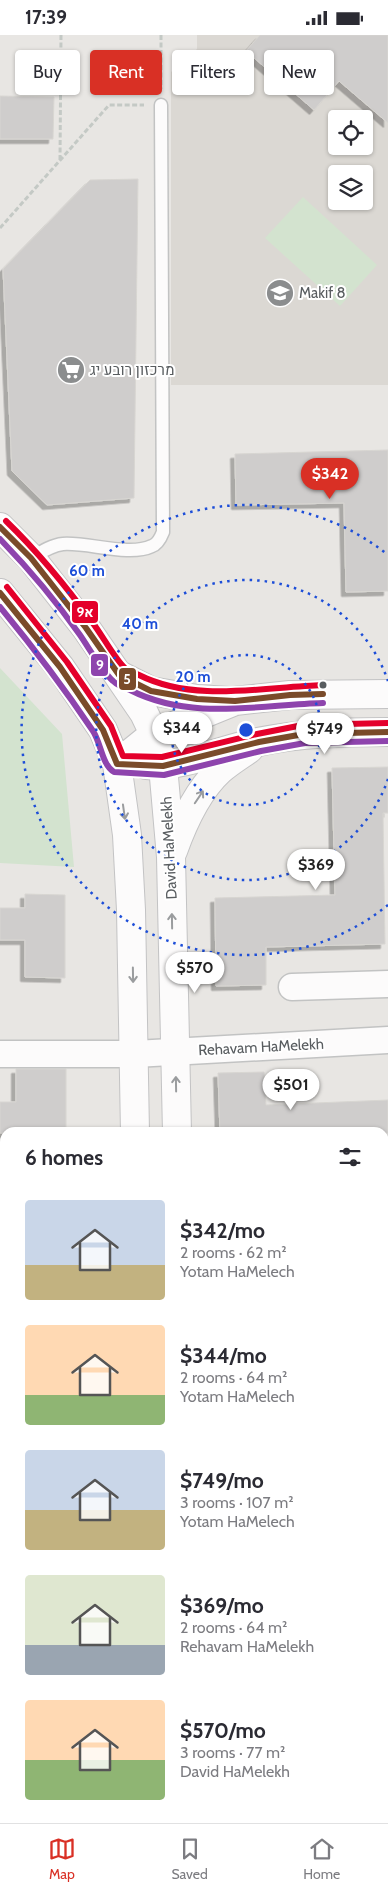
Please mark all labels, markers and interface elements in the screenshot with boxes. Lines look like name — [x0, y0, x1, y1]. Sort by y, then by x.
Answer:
text: 17:39 — [25, 6, 67, 29]
chip: Buy — [15, 50, 80, 95]
chip: Rent — [90, 50, 162, 95]
chip: Filters — [172, 50, 254, 95]
chip: New — [264, 50, 334, 95]
map controls — [328, 110, 373, 210]
button: locate — [328, 110, 373, 155]
button: layers — [328, 165, 373, 210]
school or university icon: Makif 8 — [265, 278, 295, 308]
place label: Makif 8 — [299, 284, 346, 302]
supermarket icon: מרכזון רובע יג — [56, 355, 86, 385]
place label: מרכזון רובע יג — [90, 361, 174, 379]
pin: $342 — [300, 457, 360, 500]
text: $342 — [312, 464, 348, 483]
text: 60 m — [69, 562, 105, 580]
line badge: 9א — [71, 600, 99, 624]
text: 9א — [76, 603, 94, 621]
text: 40 m — [122, 615, 158, 633]
line badge: 9 — [90, 653, 109, 677]
text: 9 — [96, 656, 104, 674]
line badge: 5 — [118, 667, 137, 691]
text: 20 m — [176, 668, 210, 686]
text: 5 — [123, 670, 131, 688]
unlabelled marker — [318, 680, 328, 690]
pin: $344 — [152, 711, 212, 754]
pin: $749 — [295, 713, 355, 755]
text: $344 — [163, 718, 201, 737]
text: $749 — [307, 719, 343, 738]
centre of rings — [237, 721, 255, 739]
one-way arrow — [194, 791, 204, 805]
street label: David HaMelekh — [157, 796, 181, 900]
one-way arrow — [119, 804, 129, 820]
pin: $369 — [286, 849, 346, 891]
text: $369 — [298, 855, 334, 874]
one-way arrow — [167, 914, 177, 930]
pin: $570 — [165, 951, 225, 994]
text: $570 — [176, 958, 214, 977]
one-way arrow — [128, 966, 138, 982]
street label: Rehavam HaMelekh — [198, 1035, 324, 1059]
pin: $501 — [261, 1069, 321, 1111]
text: $501 — [273, 1075, 309, 1094]
one-way arrow — [171, 1076, 180, 1092]
icon: filters — [336, 1143, 364, 1171]
text: 6 homes — [25, 1145, 103, 1170]
text: $342/mo — [180, 1218, 265, 1243]
icon: home — [65, 1220, 125, 1280]
text: 2 rooms · 62 m² — [180, 1243, 287, 1262]
text: Yotam HaMelech — [180, 1262, 295, 1281]
text: $344/mo — [180, 1343, 267, 1368]
icon: home — [65, 1345, 125, 1405]
text: 2 rooms · 64 m² — [180, 1368, 287, 1387]
text: Yotam HaMelech — [180, 1387, 295, 1406]
text: $749/mo — [180, 1468, 264, 1493]
icon: home — [65, 1470, 125, 1530]
text: 3 rooms · 107 m² — [180, 1493, 294, 1512]
text: Yotam HaMelech — [180, 1512, 295, 1531]
text: $369/mo — [180, 1593, 264, 1618]
icon: home — [65, 1595, 125, 1655]
text: 2 rooms · 64 m² — [180, 1618, 287, 1637]
text: Rehavam HaMelekh — [180, 1637, 314, 1656]
text: $570/mo — [180, 1718, 266, 1743]
icon: home — [65, 1720, 125, 1780]
text: 3 rooms · 77 m² — [180, 1743, 285, 1762]
text: David HaMelekh — [180, 1762, 290, 1781]
tab: Map — [48, 1835, 76, 1883]
tab: Saved — [171, 1835, 208, 1883]
tab: Home — [303, 1835, 340, 1883]

